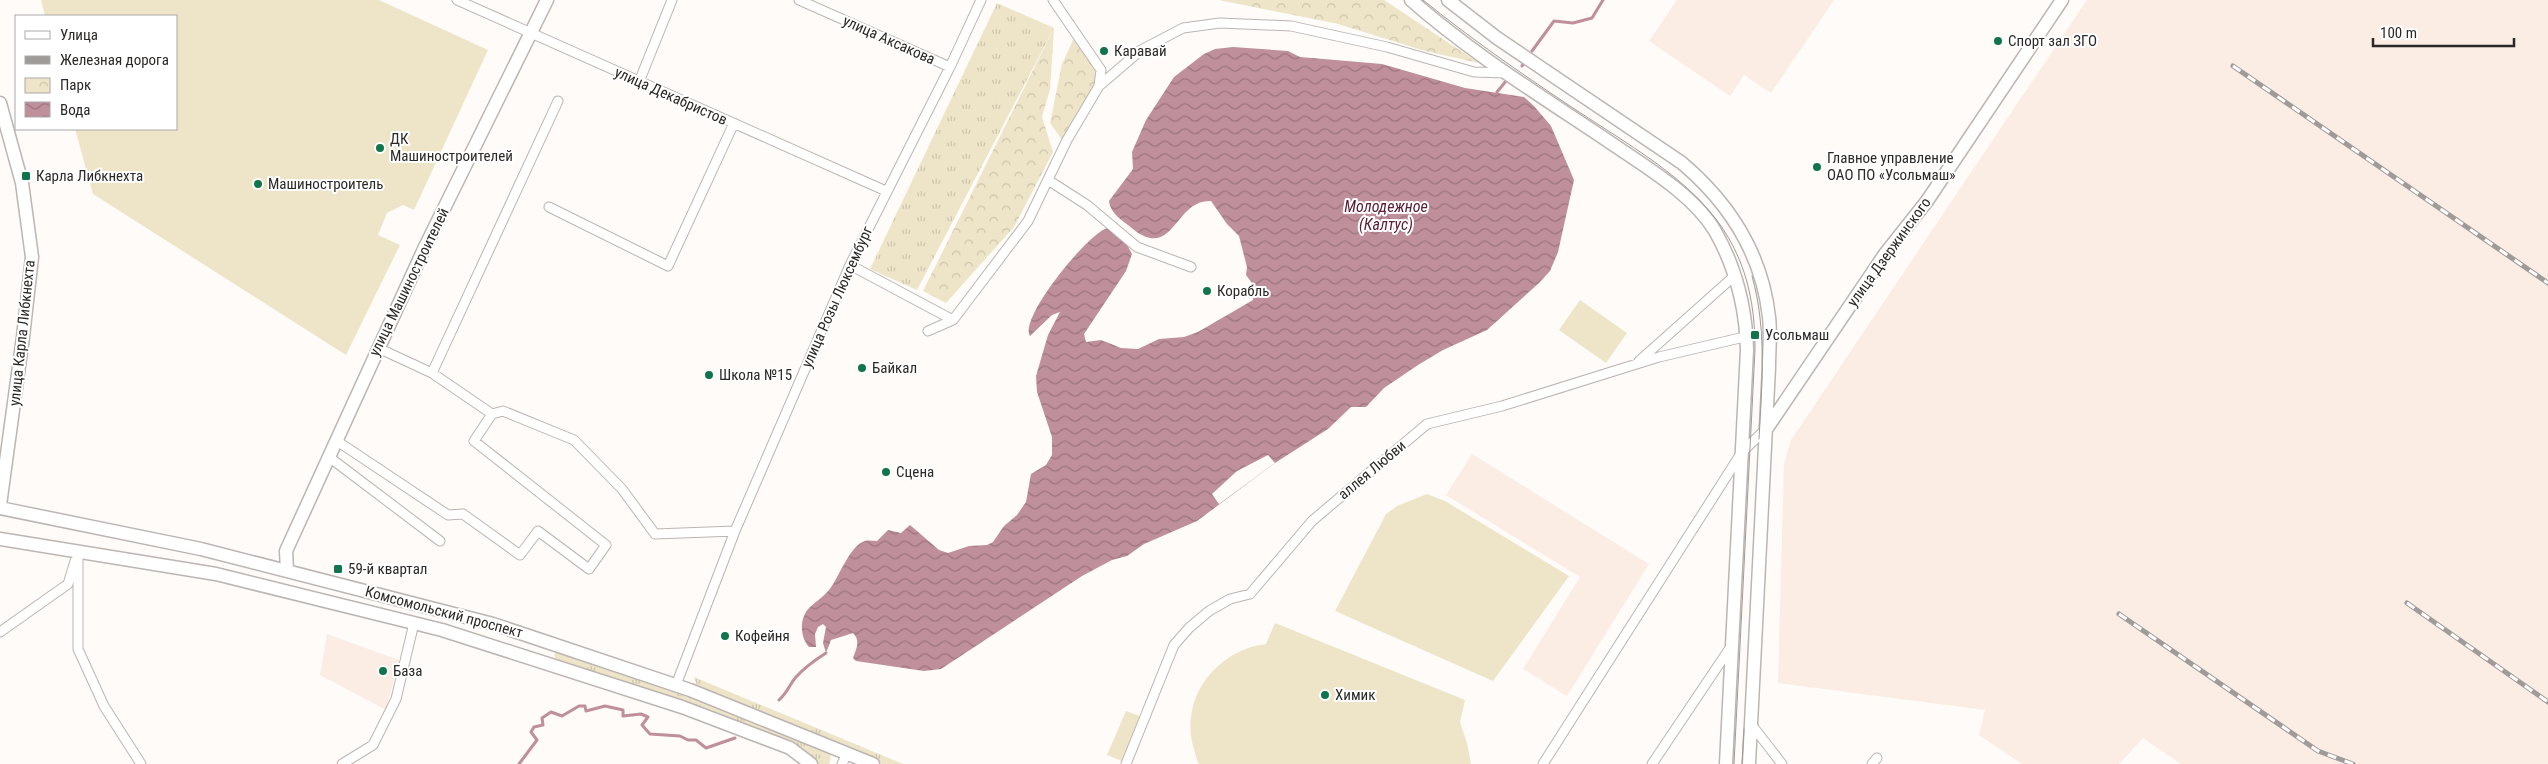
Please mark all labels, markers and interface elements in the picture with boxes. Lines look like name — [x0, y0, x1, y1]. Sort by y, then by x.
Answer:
street label: улица Аксакова — [840, 12, 938, 68]
legend — [15, 15, 178, 130]
scale bar — [2373, 15, 2514, 47]
text: 100 m — [2380, 24, 2417, 42]
text: Улица — [60, 26, 98, 44]
place label: Спорт зал ЗГО — [2008, 32, 2097, 50]
marker: Спорт зал ЗГО — [1992, 35, 2004, 47]
place label: Каравай — [1114, 42, 1167, 60]
marker: Каравай — [1098, 45, 1110, 57]
text: Железная дорога — [60, 51, 169, 69]
street label: улица Декабристов — [612, 63, 730, 129]
text: Парк — [60, 76, 91, 94]
text: Вода — [60, 101, 90, 119]
place label: ДК Машиностроителей — [390, 130, 513, 165]
marker: ДК Машиностроителей — [374, 142, 386, 154]
place label: Главное управление ОАО ПО «Усольмаш» — [1827, 149, 1956, 184]
marker: Главное управление ОАО ПО «Усольмаш» — [1811, 161, 1823, 173]
place label: Карла Либкнехта — [36, 167, 143, 185]
marker: Карла Либкнехта — [20, 170, 32, 182]
place label: Машиностроитель — [268, 175, 383, 193]
marker: Машиностроитель — [252, 178, 264, 190]
street label: улица Дзержинского — [1843, 194, 1935, 310]
water label: Молодежное (Калтус) — [1344, 197, 1428, 234]
street label: улица Машиностроителей — [365, 205, 453, 359]
street label: улица Розы Люксембург — [798, 223, 876, 370]
street label: улица Карла Либкнехта — [5, 259, 39, 407]
place label: Корабль — [1217, 282, 1269, 300]
marker: Корабль — [1201, 285, 1213, 297]
place label: Усольмаш — [1765, 326, 1829, 344]
marker: Усольмаш — [1749, 329, 1761, 341]
place label: Байкал — [872, 359, 917, 377]
marker: Байкал — [856, 362, 868, 374]
place label: Школа №15 — [719, 366, 792, 384]
marker: Школа №15 — [703, 369, 715, 381]
street label: аллея Любви — [1335, 437, 1409, 503]
place label: Сцена — [896, 463, 934, 481]
marker: Сцена — [880, 466, 892, 478]
place label: 59-й квартал — [348, 560, 427, 578]
marker: 59-й квартал — [332, 563, 344, 575]
street label: Комсомольский проспект — [363, 582, 525, 642]
place label: Кофейня — [735, 627, 790, 645]
marker: Кофейня — [719, 630, 731, 642]
place label: База — [393, 662, 422, 680]
marker: База — [377, 665, 389, 677]
place label: Химик — [1335, 686, 1375, 704]
marker: Химик — [1319, 689, 1331, 701]

